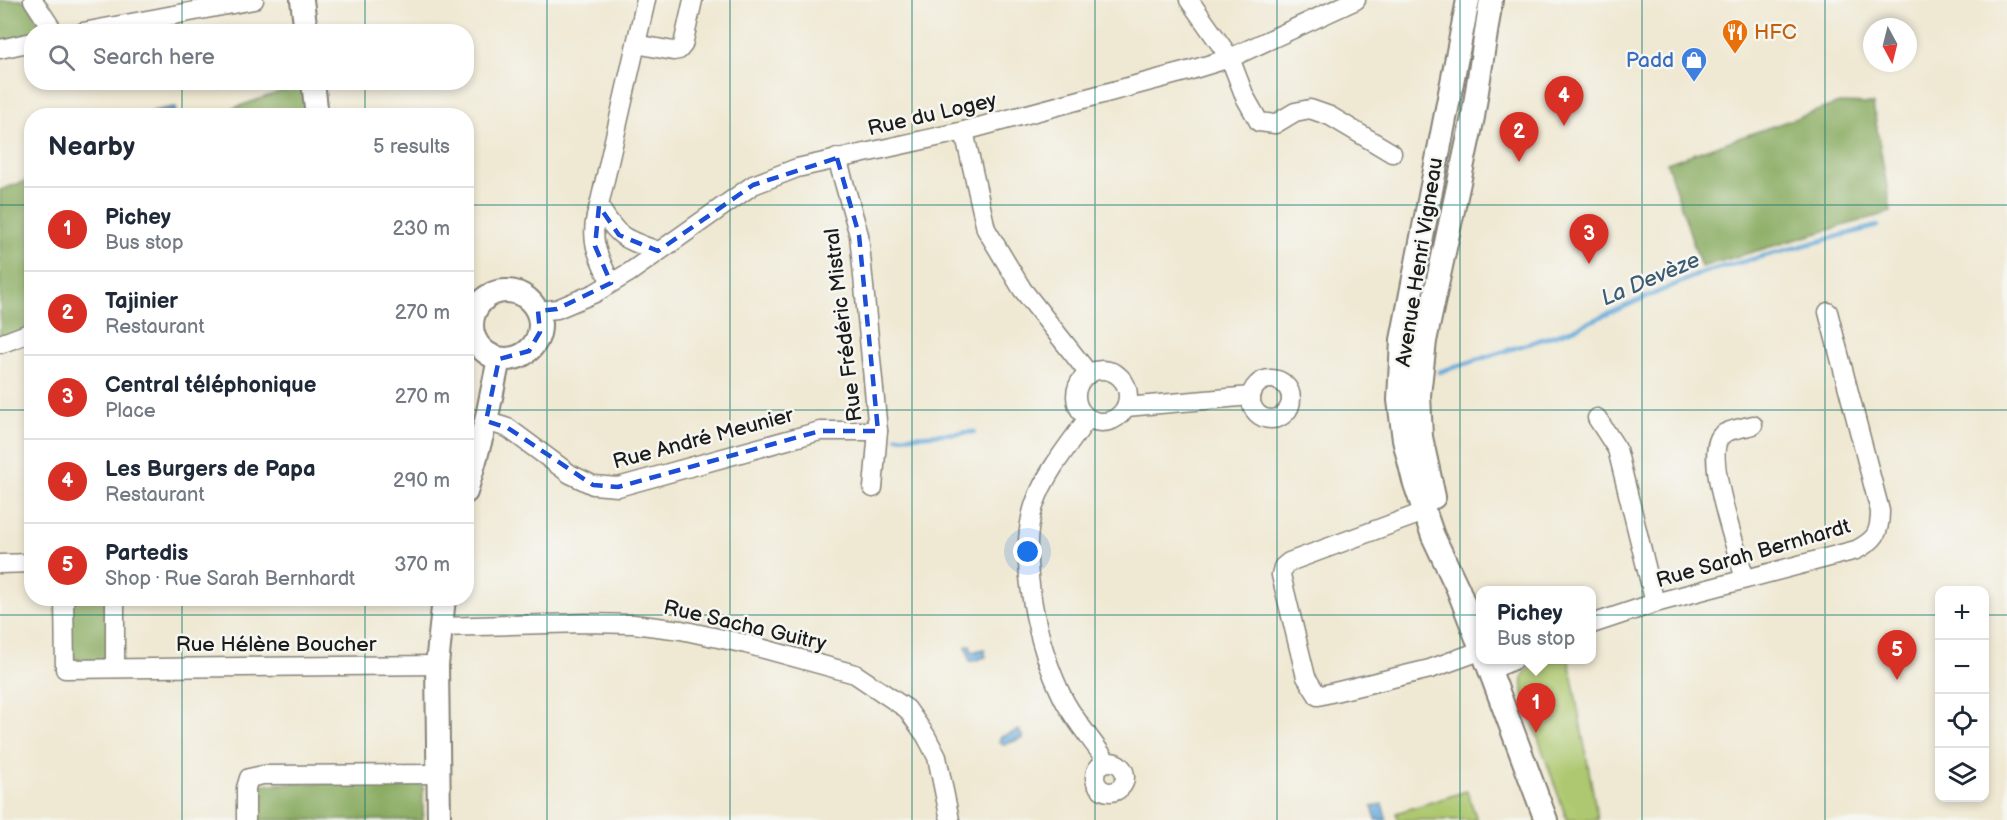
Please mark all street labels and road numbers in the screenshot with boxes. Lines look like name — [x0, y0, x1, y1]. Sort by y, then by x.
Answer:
street label: Rue du Logey — [865, 87, 999, 141]
street label: Avenue Henri Vigneau — [1391, 156, 1448, 368]
street label: Rue Frédéric Mistral — [819, 227, 868, 423]
street label: Rue André Meunier — [610, 402, 797, 475]
street label: Rue Sarah Bernhardt — [1653, 514, 1854, 593]
street label: Rue Sacha Guitry — [661, 595, 829, 656]
street label: Rue Hélène Boucher — [176, 632, 377, 657]

